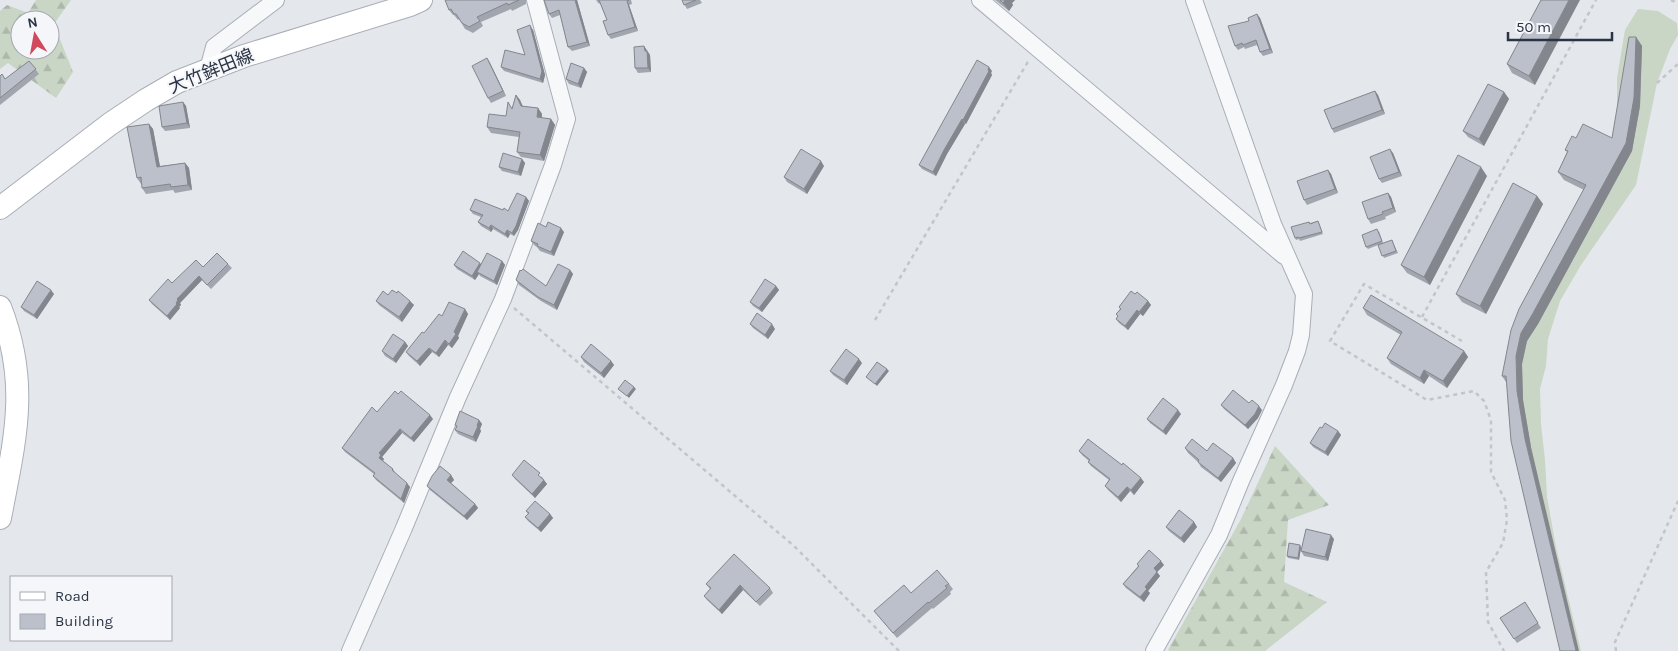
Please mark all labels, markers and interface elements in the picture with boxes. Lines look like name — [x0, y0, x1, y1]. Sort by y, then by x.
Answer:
north arrow — [10, 10, 60, 60]
scale bar — [1508, 10, 1612, 42]
text: N — [26, 13, 39, 32]
text: 50 m — [1516, 18, 1551, 36]
street label: 大竹鉾田線 — [165, 44, 257, 98]
legend — [10, 576, 172, 641]
text: Road — [55, 587, 90, 605]
text: Building — [55, 612, 113, 630]

